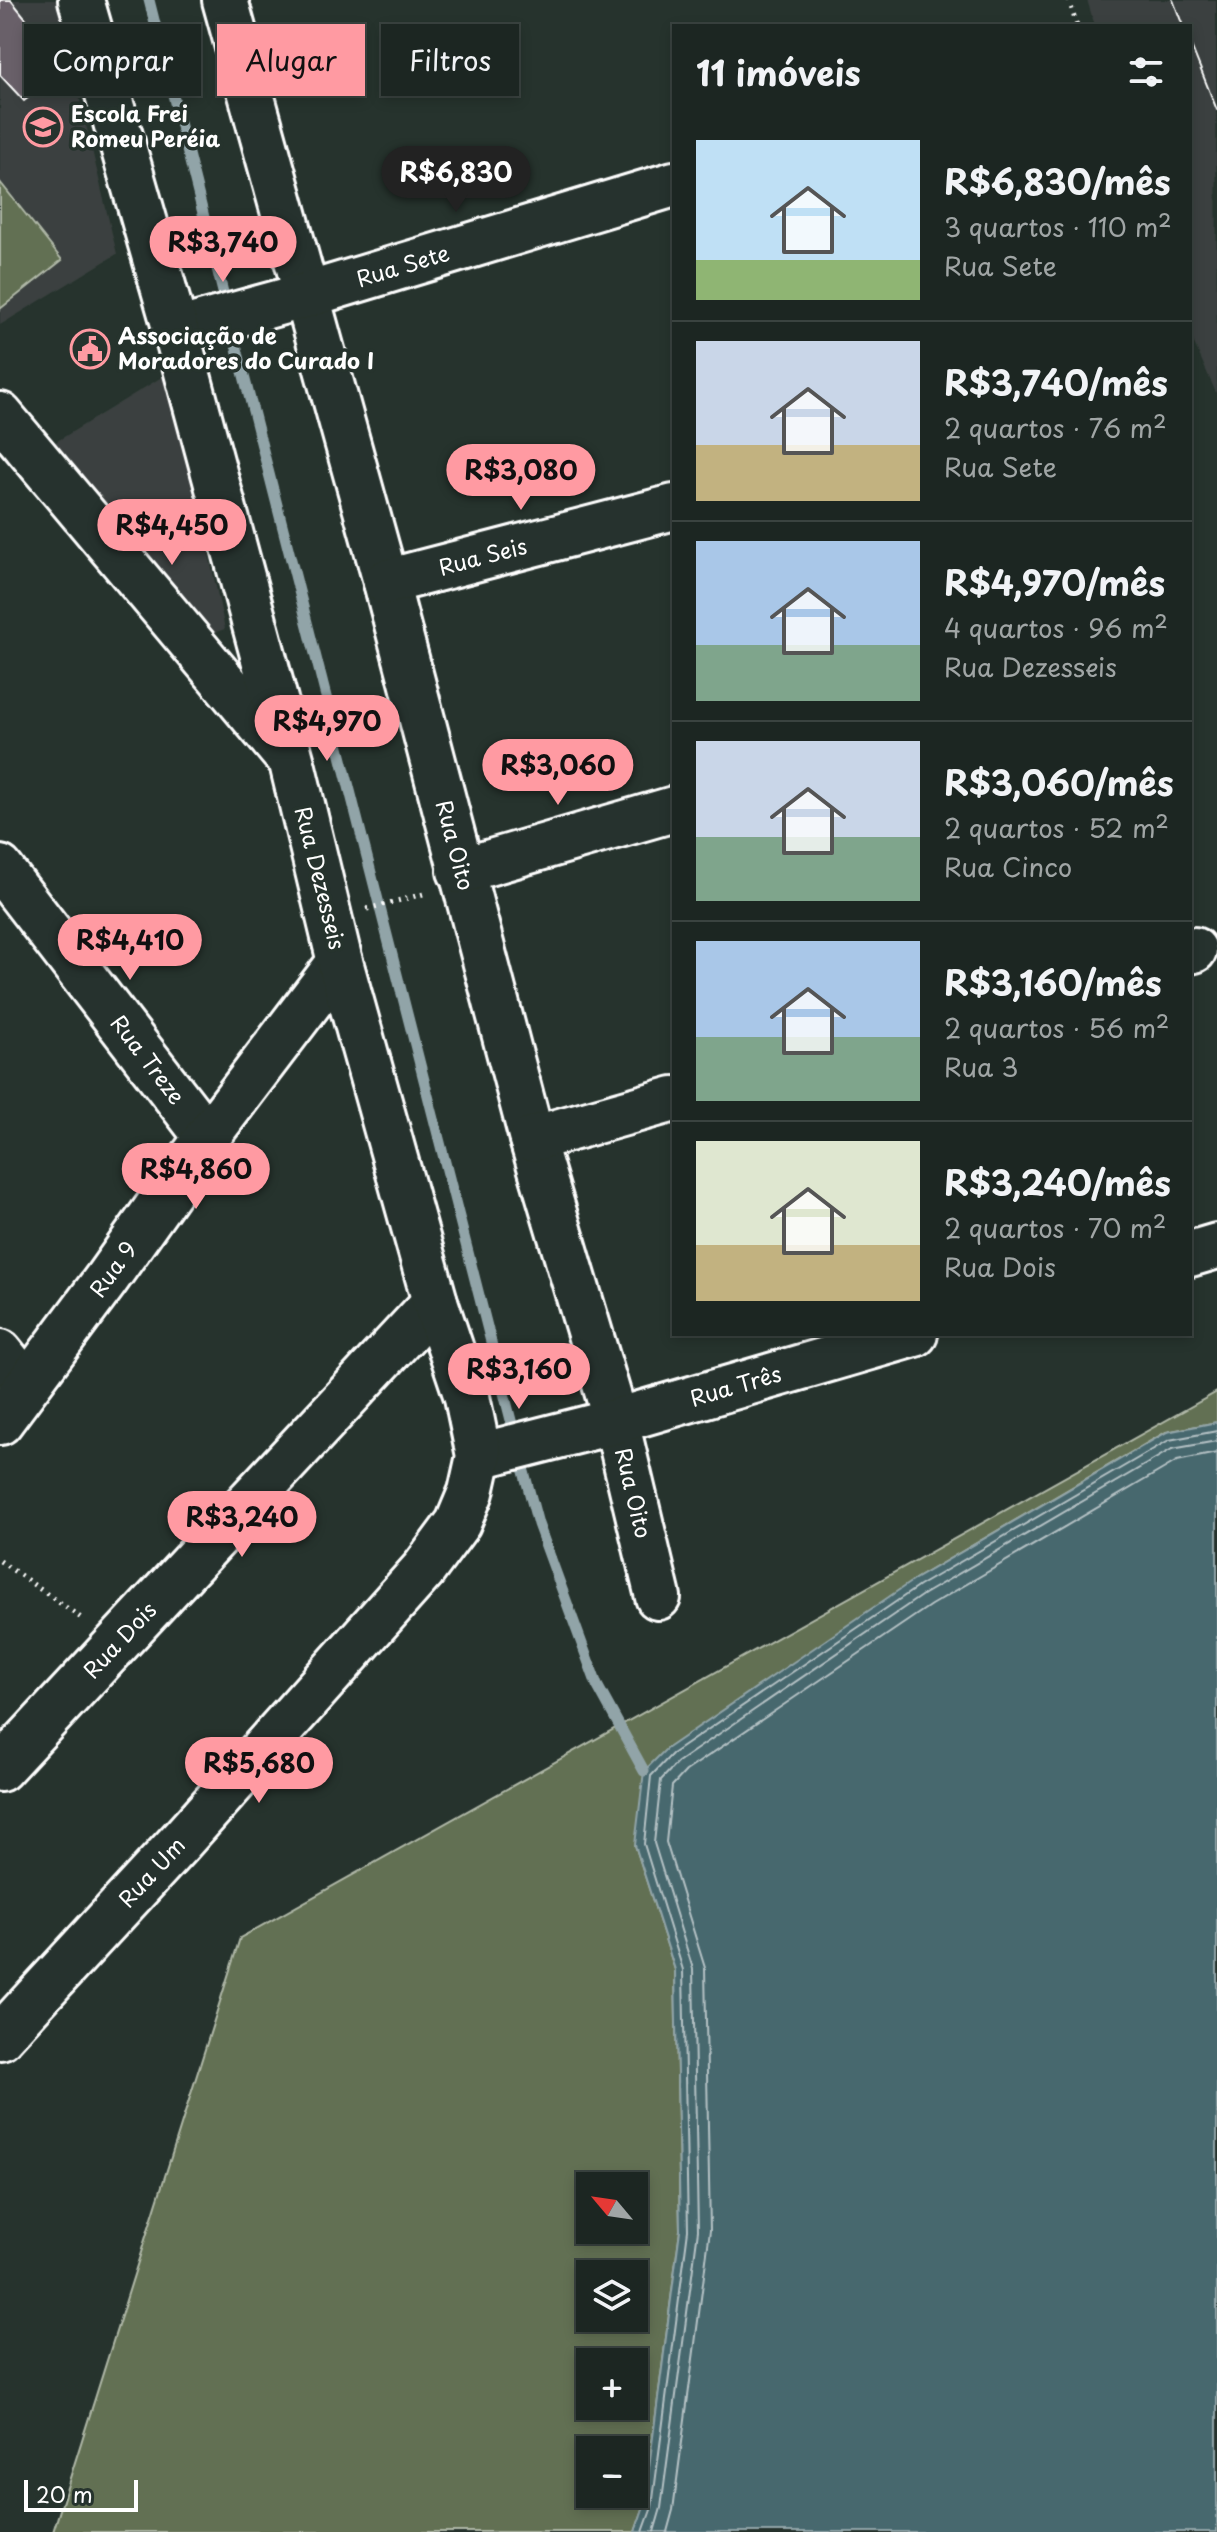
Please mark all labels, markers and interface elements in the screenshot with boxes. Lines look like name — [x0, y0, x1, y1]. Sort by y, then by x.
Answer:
chip: Comprar — [24, 24, 201, 96]
chip: Alugar — [217, 24, 365, 96]
chip: Filtros — [381, 24, 519, 96]
text: 11 imóveis — [696, 46, 861, 98]
icon: filters — [1124, 50, 1168, 94]
place label: Escola Frei Romeu Peréia — [71, 96, 220, 154]
school or university icon: Escola Frei Romeu Peréia — [22, 106, 64, 148]
pin: R$6,830 — [382, 146, 530, 214]
text: R$6,830 — [400, 152, 513, 191]
text: R$6,830/mês — [944, 155, 1171, 207]
icon: home — [760, 172, 856, 268]
text: 3 quartos · 110 m² — [944, 207, 1172, 246]
pin: R$3,740 — [149, 216, 297, 284]
text: R$3,740 — [168, 222, 278, 261]
street label: Rua Sete — [352, 235, 453, 294]
text: Rua Sete — [944, 246, 1057, 285]
place label: Associação de Moradores do Curado I — [118, 318, 374, 376]
public building icon: Associação de Moradores do Curado I — [69, 328, 111, 370]
text: R$3,740/mês — [944, 356, 1168, 408]
icon: home — [760, 373, 856, 469]
text: 2 quartos · 76 m² — [944, 408, 1167, 447]
pin: R$3,080 — [447, 444, 595, 512]
text: Rua Sete — [944, 447, 1057, 486]
text: R$3,080 — [464, 450, 578, 489]
pin: R$4,450 — [98, 499, 246, 567]
text: R$4,450 — [115, 505, 229, 544]
street label: Rua Seis — [435, 528, 530, 583]
text: R$4,970/mês — [944, 556, 1165, 608]
icon: home — [760, 573, 856, 669]
text: 4 quartos · 96 m² — [944, 608, 1168, 647]
text: Rua Dezesseis — [944, 647, 1117, 686]
pin: R$4,970 — [253, 695, 401, 763]
text: R$4,970 — [273, 701, 381, 740]
pin: R$3,060 — [484, 739, 632, 807]
text: R$3,060 — [500, 745, 616, 784]
text: R$3,060/mês — [944, 756, 1174, 808]
icon: home — [760, 773, 856, 869]
street label: Rua Oito — [429, 796, 484, 894]
street label: Rua Dezesseis — [288, 803, 355, 953]
text: 2 quartos · 52 m² — [944, 808, 1169, 847]
text: Rua Cinco — [944, 847, 1072, 886]
pin: R$4,410 — [56, 914, 204, 982]
text: R$4,410 — [76, 920, 184, 959]
text: R$3,160/mês — [944, 956, 1162, 1008]
icon: home — [760, 973, 856, 1069]
street label: Rua Treze — [104, 1007, 194, 1111]
text: 2 quartos · 56 m² — [944, 1008, 1169, 1047]
text: Rua 3 — [944, 1047, 1018, 1086]
pin: R$4,860 — [122, 1143, 270, 1211]
text: R$4,860 — [140, 1149, 252, 1188]
text: R$3,240/mês — [944, 1156, 1171, 1208]
icon: home — [760, 1173, 856, 1269]
text: 2 quartos · 70 m² — [944, 1208, 1166, 1247]
street label: Rua 9 — [80, 1234, 143, 1304]
text: Rua Dois — [944, 1247, 1056, 1286]
pin: R$3,160 — [445, 1343, 593, 1411]
text: R$3,160 — [466, 1349, 572, 1388]
street label: Rua Três — [686, 1356, 785, 1414]
street label: Rua Oito — [608, 1444, 661, 1541]
pin: R$3,240 — [168, 1491, 316, 1559]
text: R$3,240 — [185, 1497, 299, 1536]
street label: Rua Dois — [75, 1593, 163, 1685]
pin: R$5,680 — [185, 1737, 333, 1805]
text: R$5,680 — [203, 1743, 315, 1782]
street label: Rua Um — [110, 1829, 192, 1914]
north arrow — [576, 2172, 648, 2244]
map controls — [576, 2172, 648, 2508]
button: layers — [576, 2260, 648, 2332]
button: + — [576, 2348, 648, 2420]
button: − — [576, 2436, 648, 2508]
scale bar — [24, 2476, 138, 2512]
text: 20 m — [36, 2477, 93, 2510]

